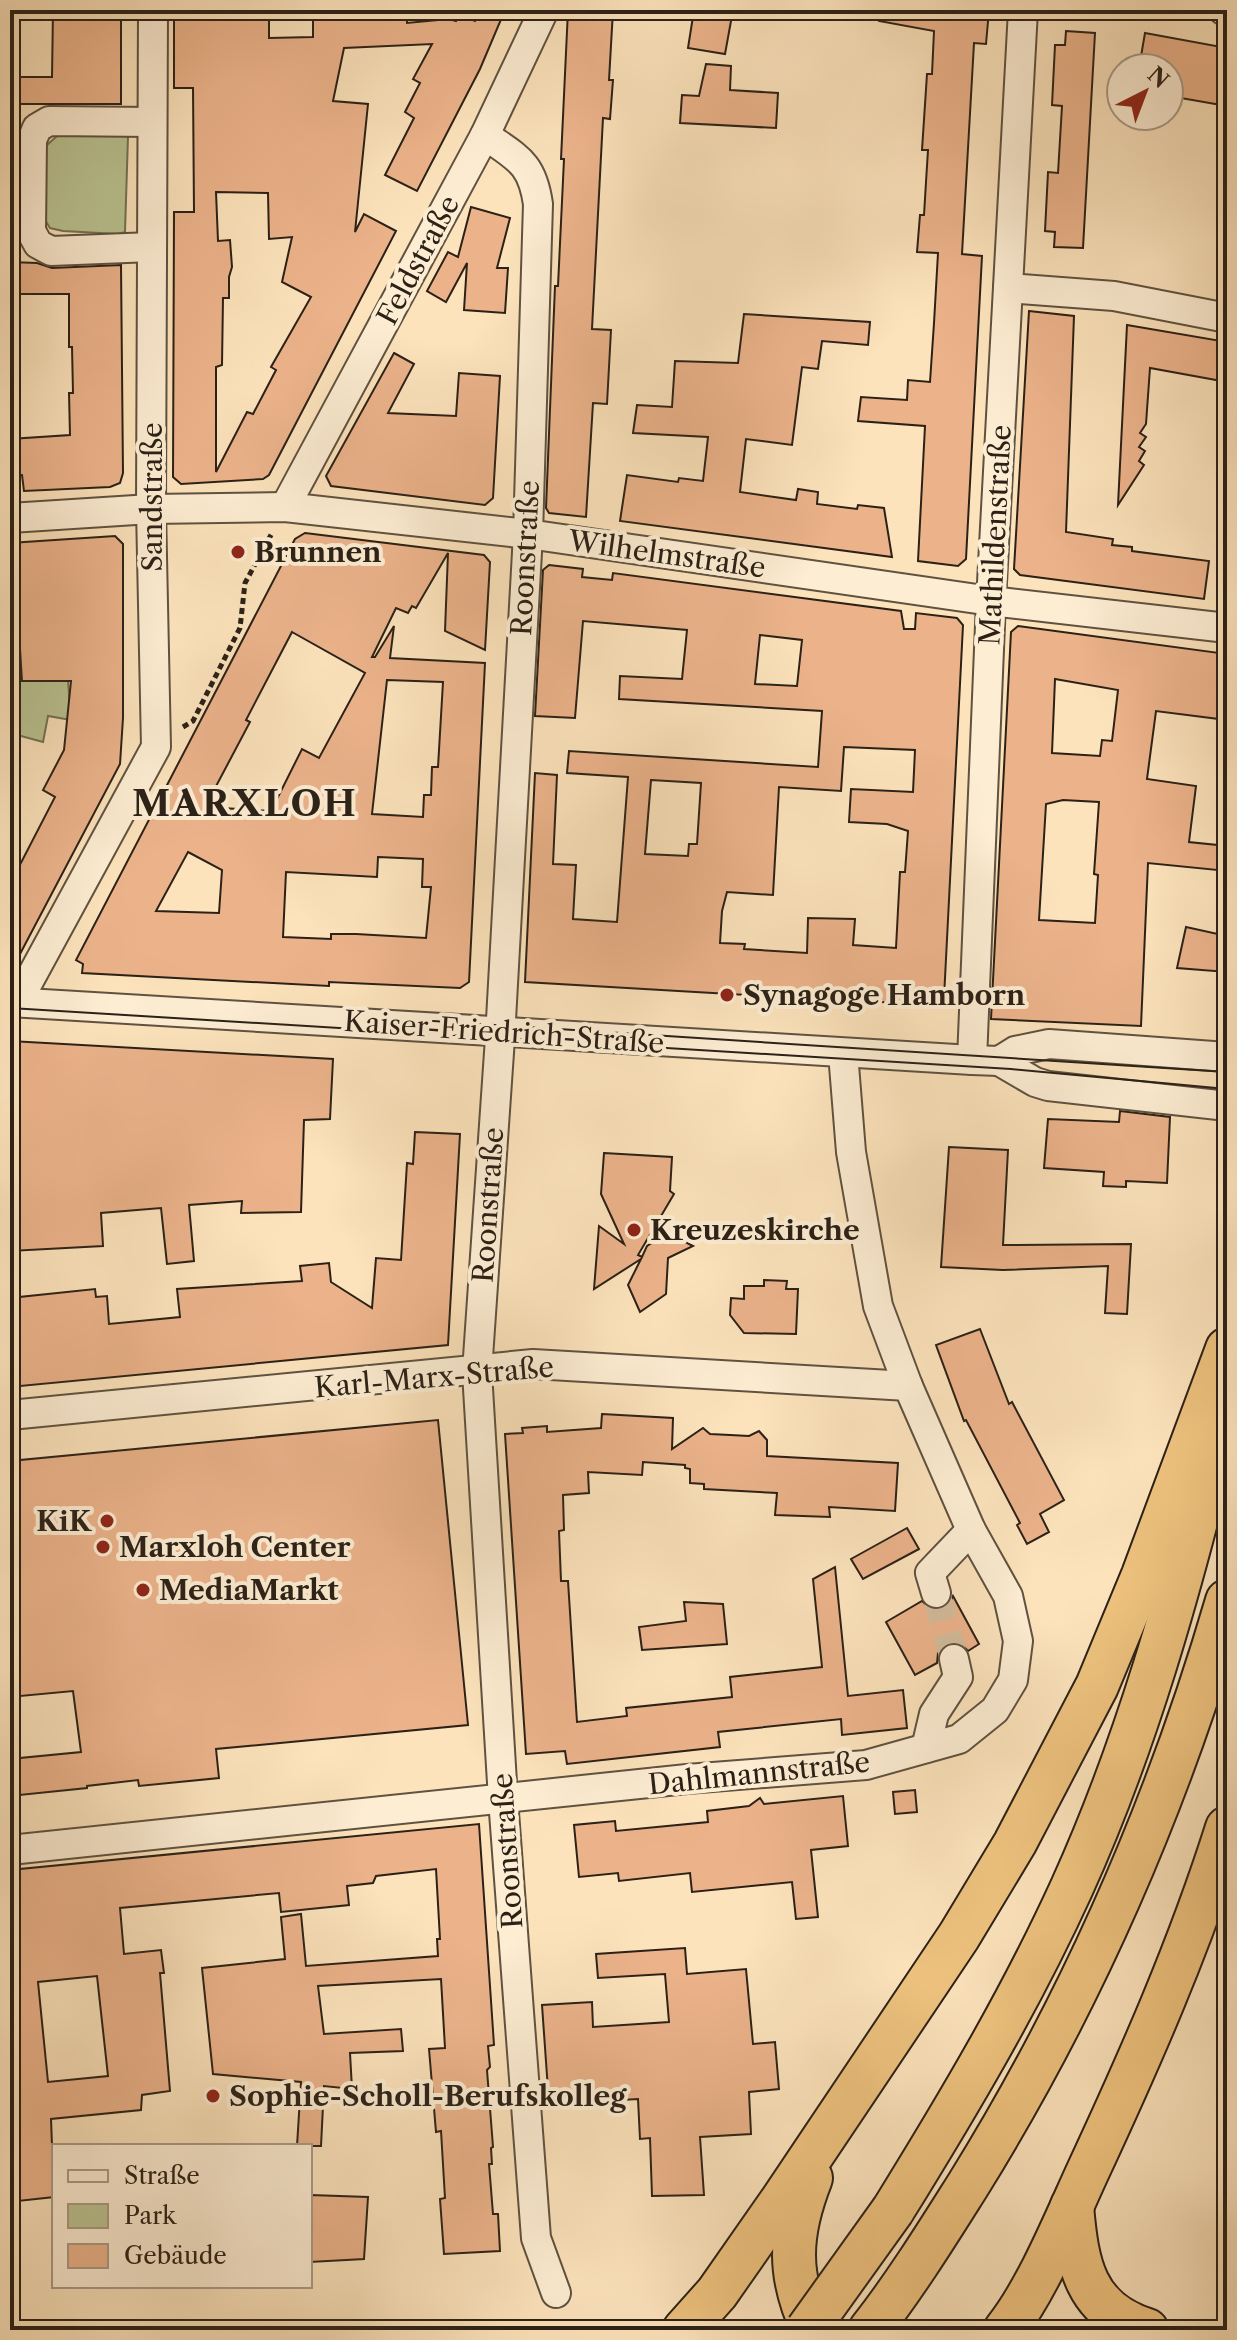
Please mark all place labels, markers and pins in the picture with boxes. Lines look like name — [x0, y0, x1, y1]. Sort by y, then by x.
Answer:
place label: Brunnen — [254, 535, 381, 569]
marker: Brunnen — [229, 543, 247, 561]
place label: Synagoge Hamborn — [743, 978, 1025, 1012]
marker: Synagoge Hamborn — [718, 986, 736, 1004]
place label: Kreuzeskirche — [650, 1213, 860, 1247]
marker: Kreuzeskirche — [625, 1221, 643, 1239]
place label: KiK — [36, 1504, 93, 1538]
marker: KiK — [98, 1512, 116, 1530]
place label: Marxloh Center — [119, 1530, 351, 1564]
marker: Marxloh Center — [94, 1538, 112, 1556]
place label: MediaMarkt — [159, 1573, 339, 1607]
marker: MediaMarkt — [134, 1581, 152, 1599]
place label: Sophie-Scholl-Berufskolleg — [229, 2079, 627, 2113]
marker: Sophie-Scholl-Berufskolleg — [204, 2087, 222, 2105]

